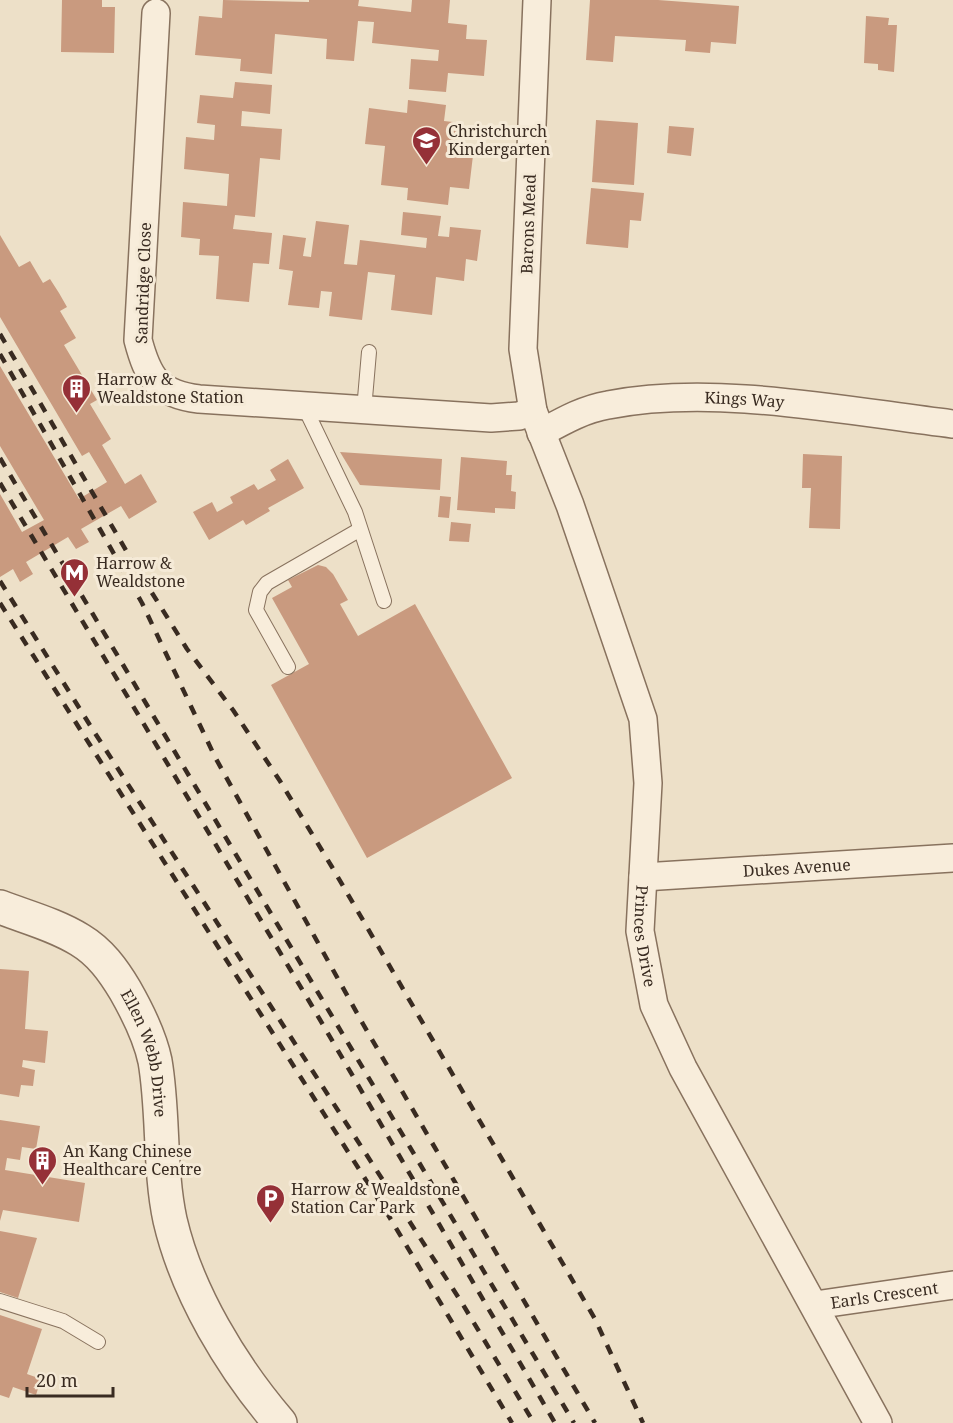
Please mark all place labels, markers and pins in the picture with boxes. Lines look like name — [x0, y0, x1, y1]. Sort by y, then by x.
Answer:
place label: Christchurch Kindergarten — [448, 120, 550, 160]
school or university icon: Christchurch Kindergarten — [411, 124, 443, 166]
place label: Harrow & Wealdstone Station — [97, 368, 244, 408]
building icon: Harrow & Wealdstone Station — [60, 372, 92, 414]
place label: Harrow & Wealdstone — [96, 552, 185, 592]
metro station icon: Harrow & Wealdstone — [59, 556, 91, 598]
place label: An Kang Chinese Healthcare Centre — [63, 1140, 202, 1180]
building icon: An Kang Chinese Healthcare Centre — [26, 1144, 58, 1186]
place label: Harrow & Wealdstone Station Car Park — [291, 1178, 460, 1218]
parking icon: Harrow & Wealdstone Station Car Park — [254, 1182, 286, 1224]

